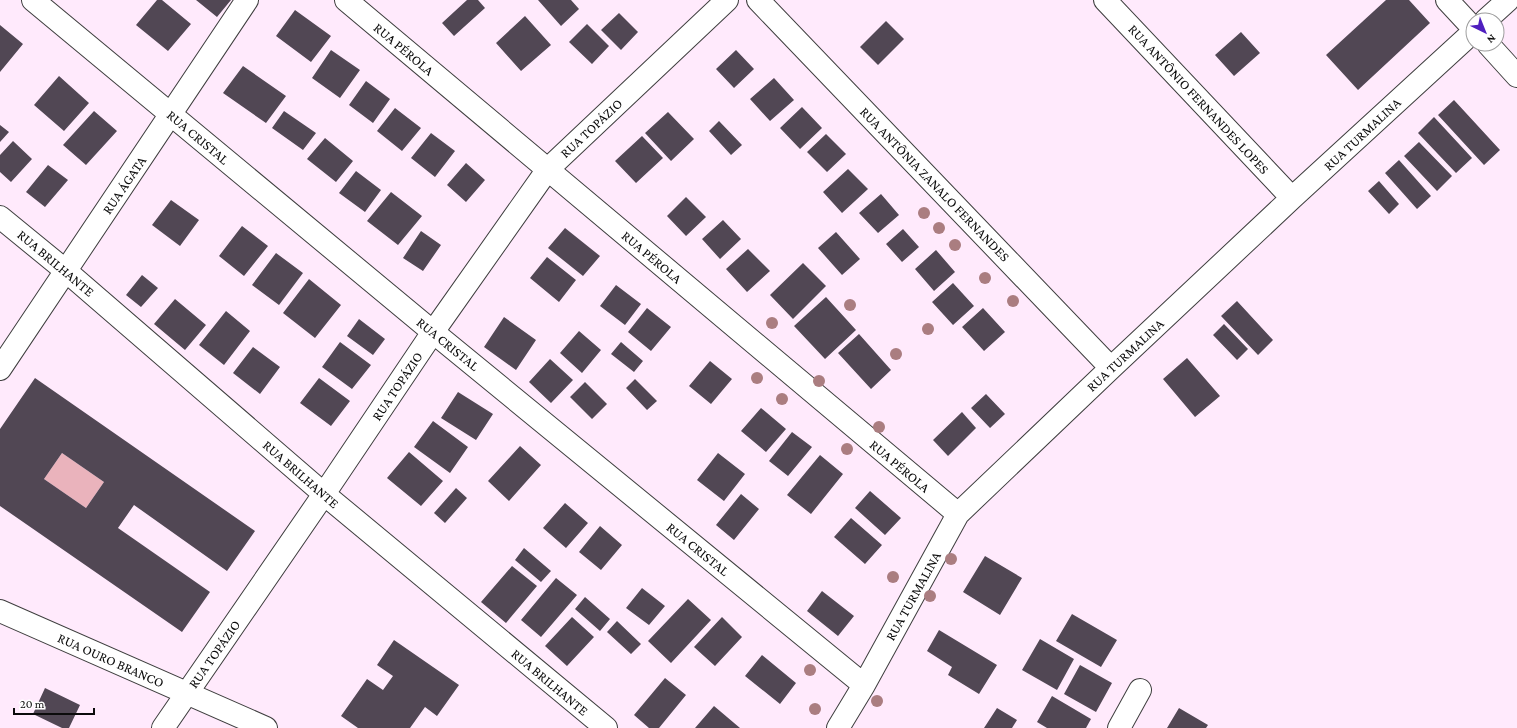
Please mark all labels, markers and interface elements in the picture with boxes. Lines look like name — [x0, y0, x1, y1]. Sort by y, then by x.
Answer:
north arrow — [1465, 12, 1505, 52]
street label: RUA PÉROLA — [371, 19, 437, 79]
street label: RUA ANTÔNIO FERNANDES LOPES — [1125, 21, 1273, 177]
text: N — [1485, 32, 1499, 47]
street label: RUA TURMALINA — [1320, 94, 1404, 174]
street label: RUA TOPÁZIO — [557, 95, 625, 161]
street label: RUA ANTÔNIA ZANALO FERNANDES — [857, 103, 1013, 265]
street label: RUA CRISTAL — [164, 107, 232, 168]
street label: RUA ÁGATA — [99, 153, 149, 217]
street label: RUA BRILHANTE — [14, 226, 98, 300]
street label: RUA PÉROLA — [619, 227, 685, 287]
street label: RUA CRISTAL — [414, 314, 483, 374]
street label: RUA TURMALINA — [1083, 315, 1167, 395]
street label: RUA TOPÁZIO — [368, 349, 426, 423]
street label: RUA PÉROLA — [867, 436, 933, 496]
street label: RUA BRILHANTE — [260, 437, 342, 512]
street label: RUA CRISTAL — [664, 519, 733, 579]
street label: RUA TURMALINA — [882, 549, 944, 643]
street label: RUA TOPÁZIO — [185, 617, 243, 691]
street label: RUA OURO BRANCO — [55, 629, 167, 691]
street label: RUA BRILHANTE — [508, 645, 592, 719]
scale bar — [14, 690, 94, 716]
text: 20 m — [20, 697, 45, 711]

